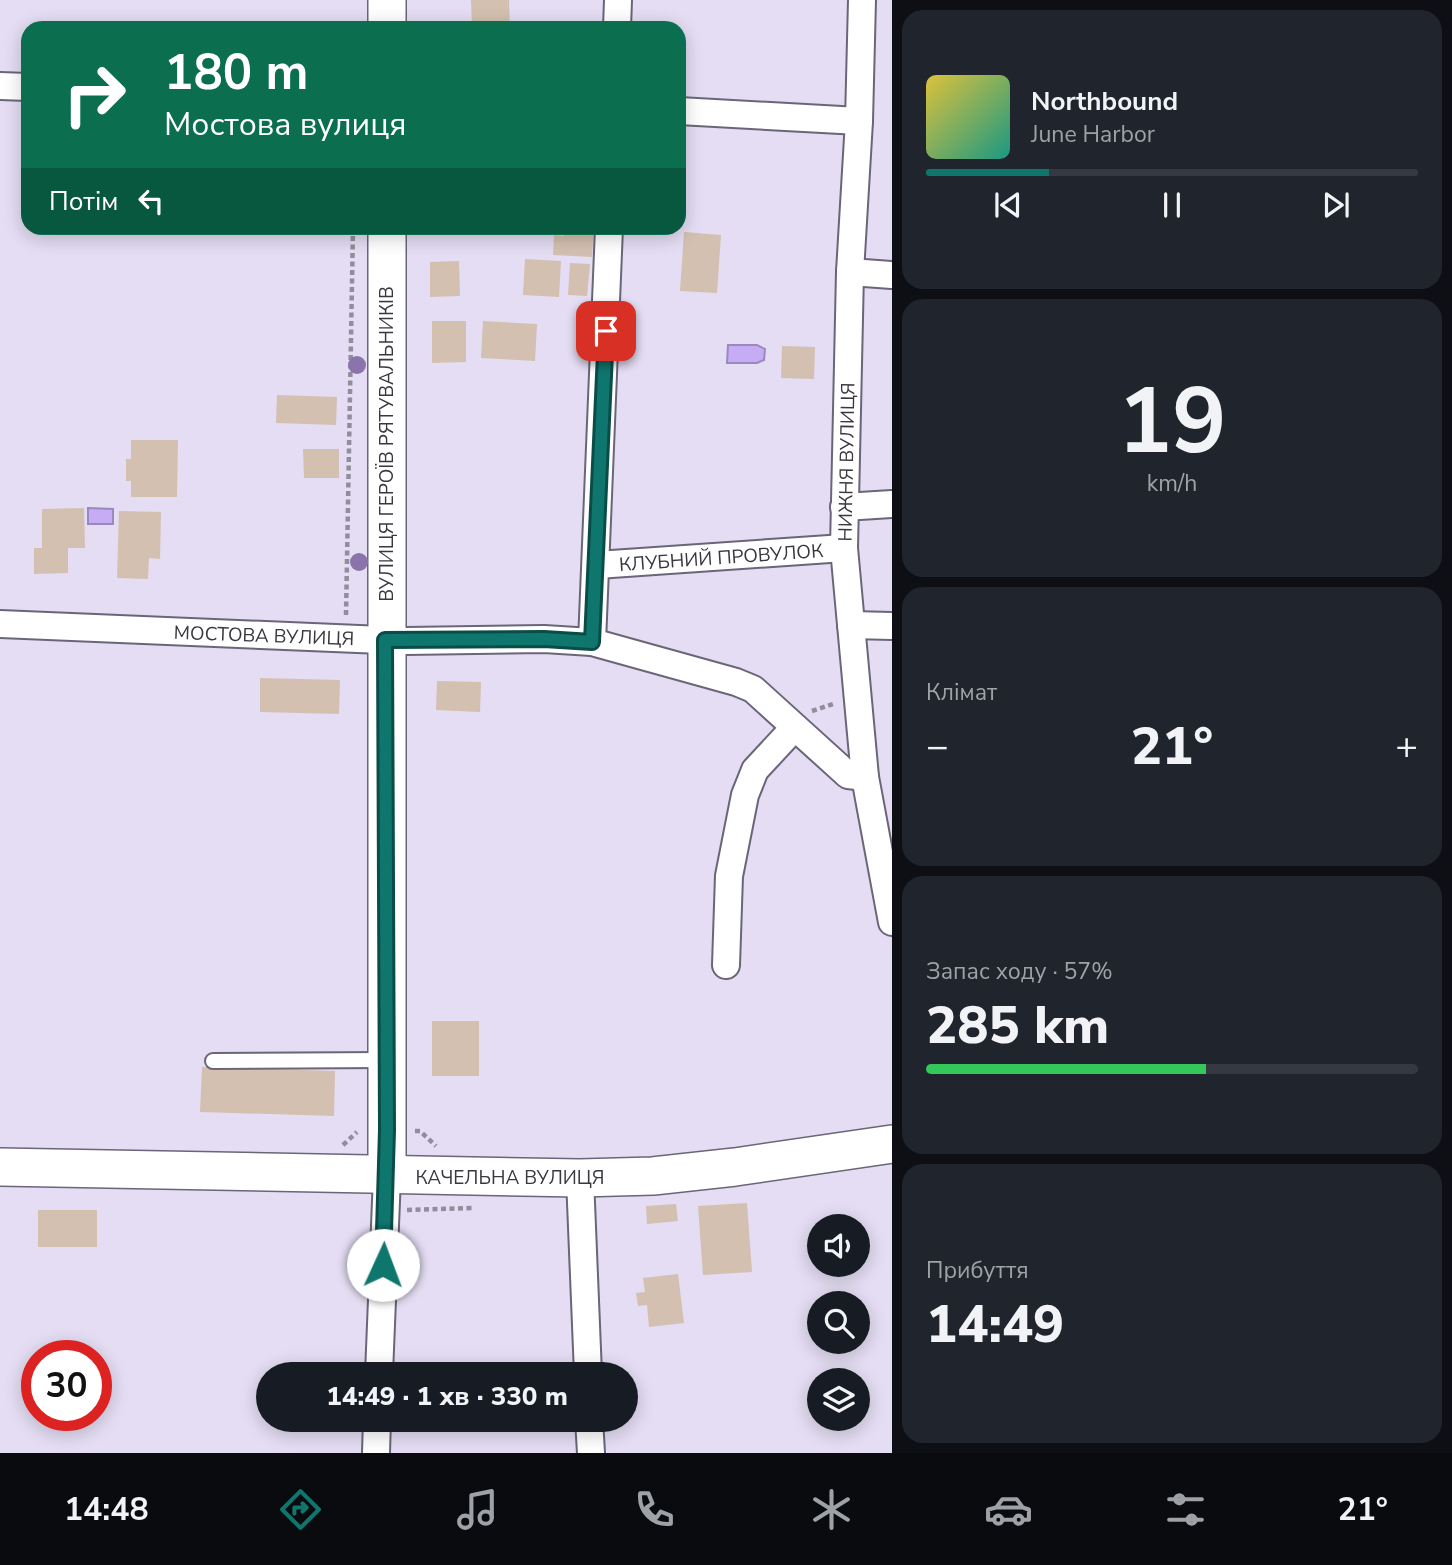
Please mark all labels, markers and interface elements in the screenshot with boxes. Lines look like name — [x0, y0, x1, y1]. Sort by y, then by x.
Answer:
text: 180 m — [164, 39, 308, 106]
icon: right — [49, 49, 140, 140]
text: Northbound — [1031, 84, 1178, 119]
text: Мостова вулиця — [164, 103, 407, 146]
text: June Harbor — [1031, 119, 1155, 150]
icon: left — [132, 182, 170, 220]
text: Потім — [49, 184, 118, 219]
icon: previous — [989, 186, 1027, 224]
icon: pause — [1153, 186, 1191, 224]
icon: next — [1317, 186, 1355, 224]
street label: ВУЛИЦЯ ГЕРОЇВ РЯТУВАЛЬНИКІВ — [374, 286, 400, 602]
pin — [576, 301, 636, 361]
icon: arrive — [587, 312, 625, 350]
text: 19 — [1117, 360, 1227, 484]
street label: НИЖНЯ ВУЛИЦЯ — [833, 382, 861, 542]
text: km/h — [1147, 468, 1197, 499]
street label: КЛУБНИЙ ПРОВУЛОК — [618, 538, 824, 578]
street label: МОСТОВА ВУЛИЦЯ — [173, 620, 355, 652]
text: Клімат — [926, 677, 997, 708]
text: 21° — [1131, 711, 1213, 782]
text: − — [926, 721, 949, 772]
text: + — [1395, 721, 1418, 772]
text: Запас ходу · 57% — [926, 956, 1113, 987]
text: 285 km — [926, 990, 1109, 1061]
street label: КАЧЕЛЬНА ВУЛИЦЯ — [415, 1165, 605, 1191]
map controls — [807, 1214, 870, 1431]
button: sound — [807, 1214, 870, 1277]
position arrow — [346, 1228, 420, 1302]
text: Прибуття — [926, 1255, 1029, 1286]
text: 14:49 — [926, 1289, 1064, 1360]
button: search — [807, 1291, 870, 1354]
speed limit sign: 30 — [21, 1340, 112, 1431]
button: layers — [807, 1368, 870, 1431]
text: 14:49 · 1 хв · 330 m — [326, 1379, 568, 1414]
icon: directions — [276, 1485, 325, 1534]
icon: music — [453, 1485, 502, 1534]
icon: phone — [630, 1485, 679, 1534]
icon: climate — [807, 1485, 856, 1534]
icon: car — [984, 1485, 1033, 1534]
icon: filters — [1161, 1485, 1210, 1534]
text: 14:48 — [64, 1488, 149, 1531]
text: 21° — [1337, 1488, 1388, 1531]

